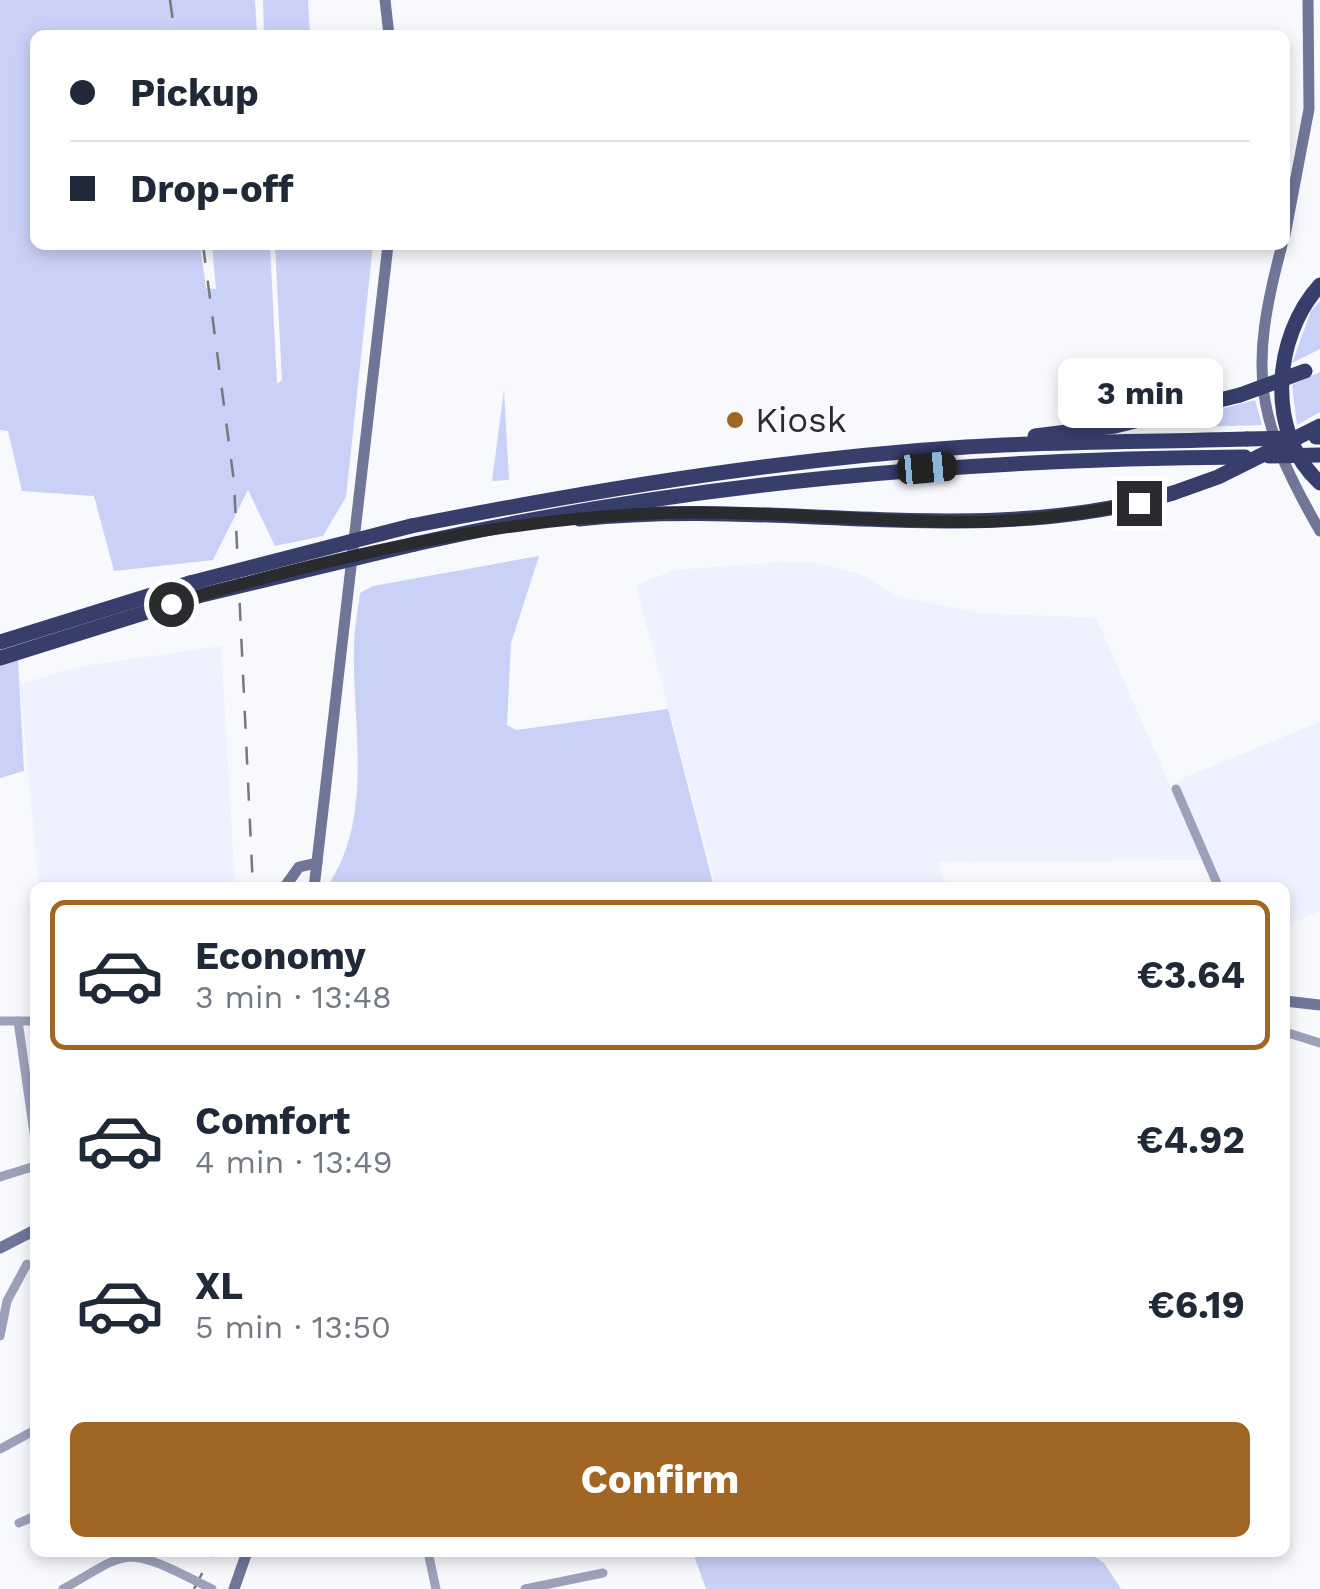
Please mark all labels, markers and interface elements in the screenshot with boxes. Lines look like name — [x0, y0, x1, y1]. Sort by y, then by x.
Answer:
text: Pickup — [130, 71, 259, 115]
text: Drop-off — [130, 167, 294, 211]
callout: 3 min — [1056, 358, 1222, 428]
text: 3 min — [1097, 374, 1184, 412]
place label: Kiosk — [755, 399, 847, 441]
marker: Kiosk — [724, 409, 746, 431]
car — [896, 450, 958, 486]
route end — [1117, 481, 1162, 526]
route start — [149, 582, 194, 627]
icon: car — [75, 930, 165, 1020]
text: Economy — [195, 934, 366, 978]
text: €3.64 — [1137, 953, 1245, 997]
text: 3 min · 13:48 — [195, 978, 392, 1016]
icon: car — [75, 1095, 165, 1185]
text: Comfort — [195, 1099, 350, 1143]
text: €4.92 — [1137, 1118, 1245, 1162]
text: 4 min · 13:49 — [195, 1143, 393, 1181]
icon: car — [75, 1260, 165, 1350]
text: XL — [195, 1264, 243, 1308]
text: €6.19 — [1148, 1283, 1245, 1327]
text: 5 min · 13:50 — [195, 1308, 391, 1346]
button: Confirm — [70, 1422, 1250, 1537]

